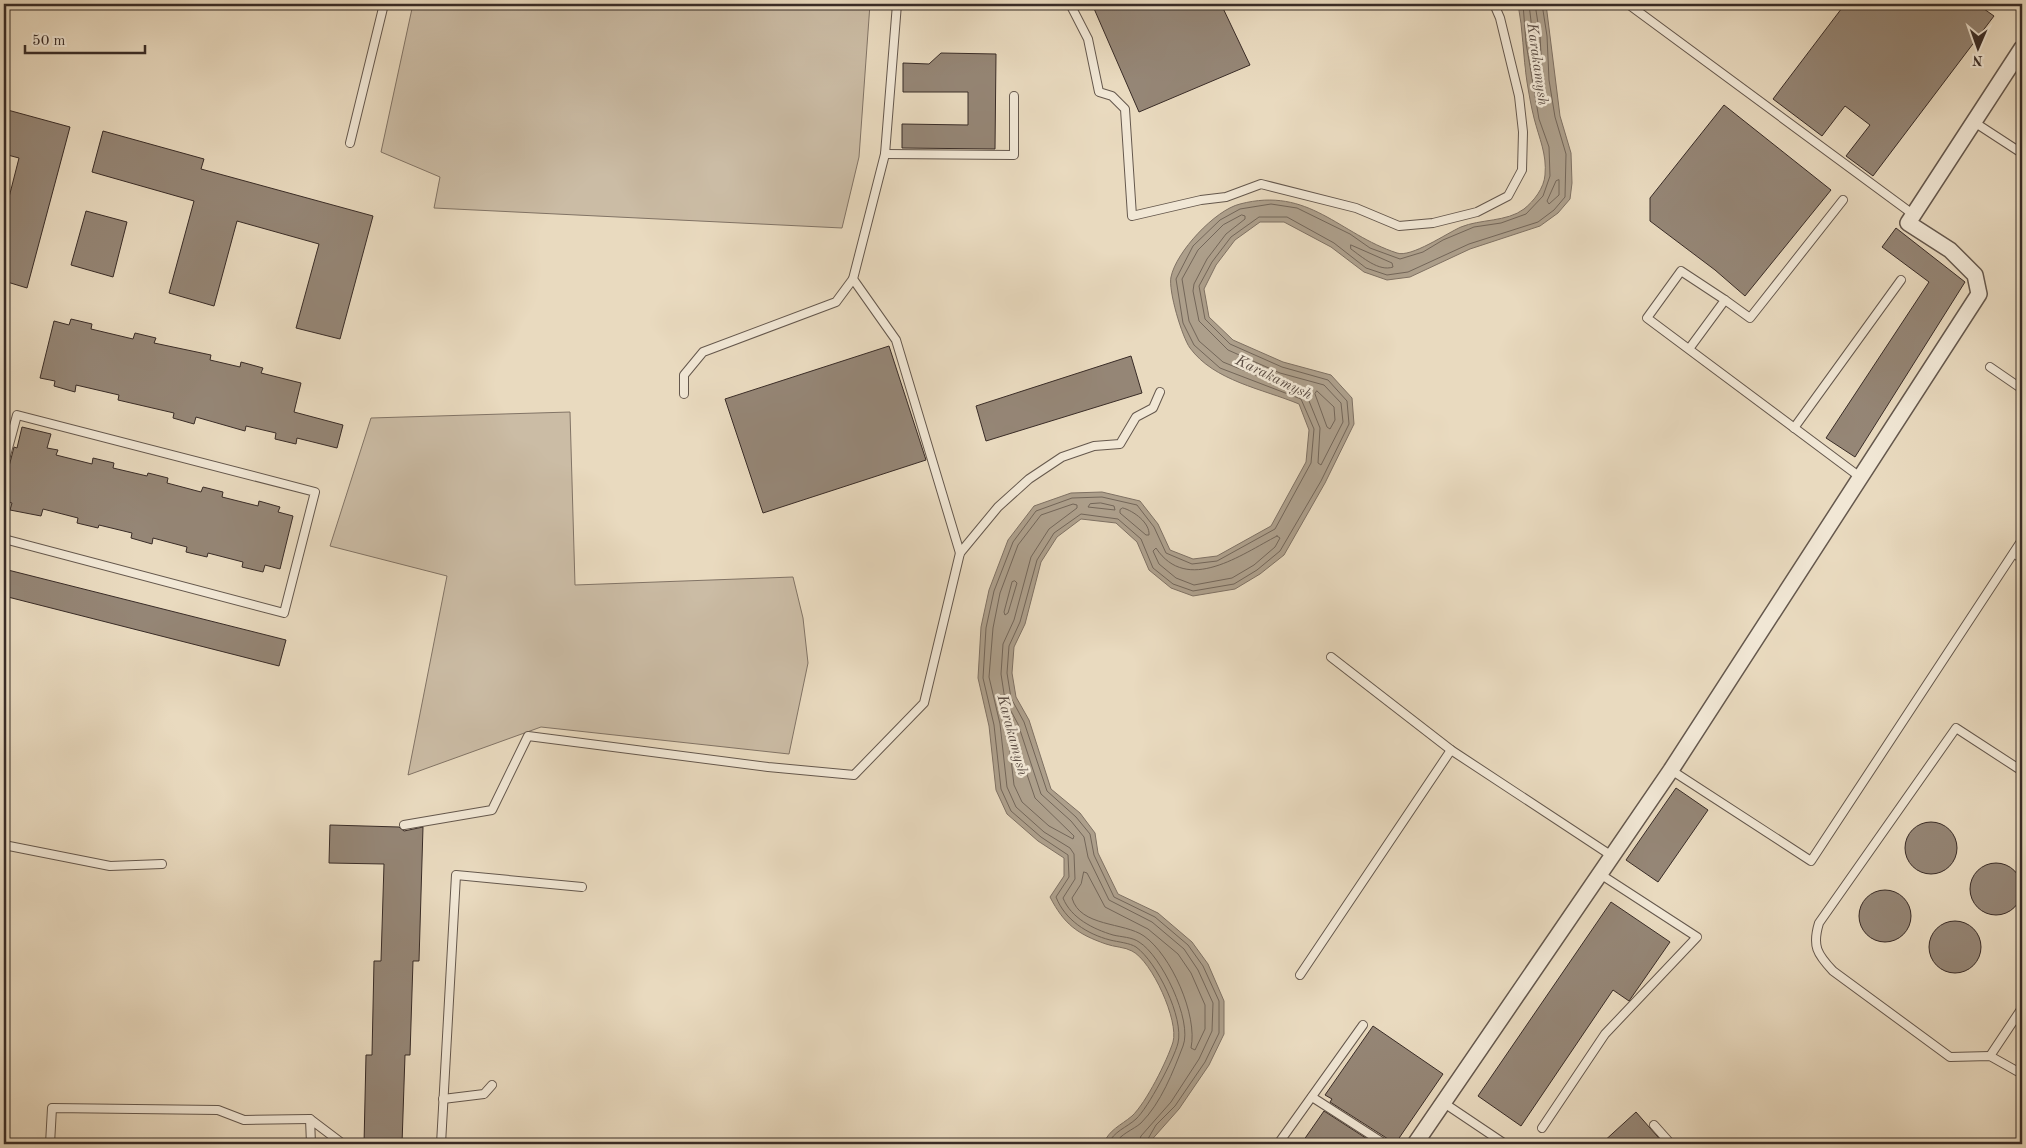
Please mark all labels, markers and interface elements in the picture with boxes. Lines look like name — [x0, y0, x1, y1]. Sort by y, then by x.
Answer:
water label: Karakamysh — [1523, 21, 1550, 107]
scale bar — [25, 22, 145, 54]
north arrow — [1954, 22, 2004, 72]
text: 50 m — [32, 34, 66, 49]
text: N — [1972, 53, 1983, 67]
water label: Karakamysh — [1232, 353, 1314, 403]
water label: Karakamysh — [993, 692, 1030, 778]

